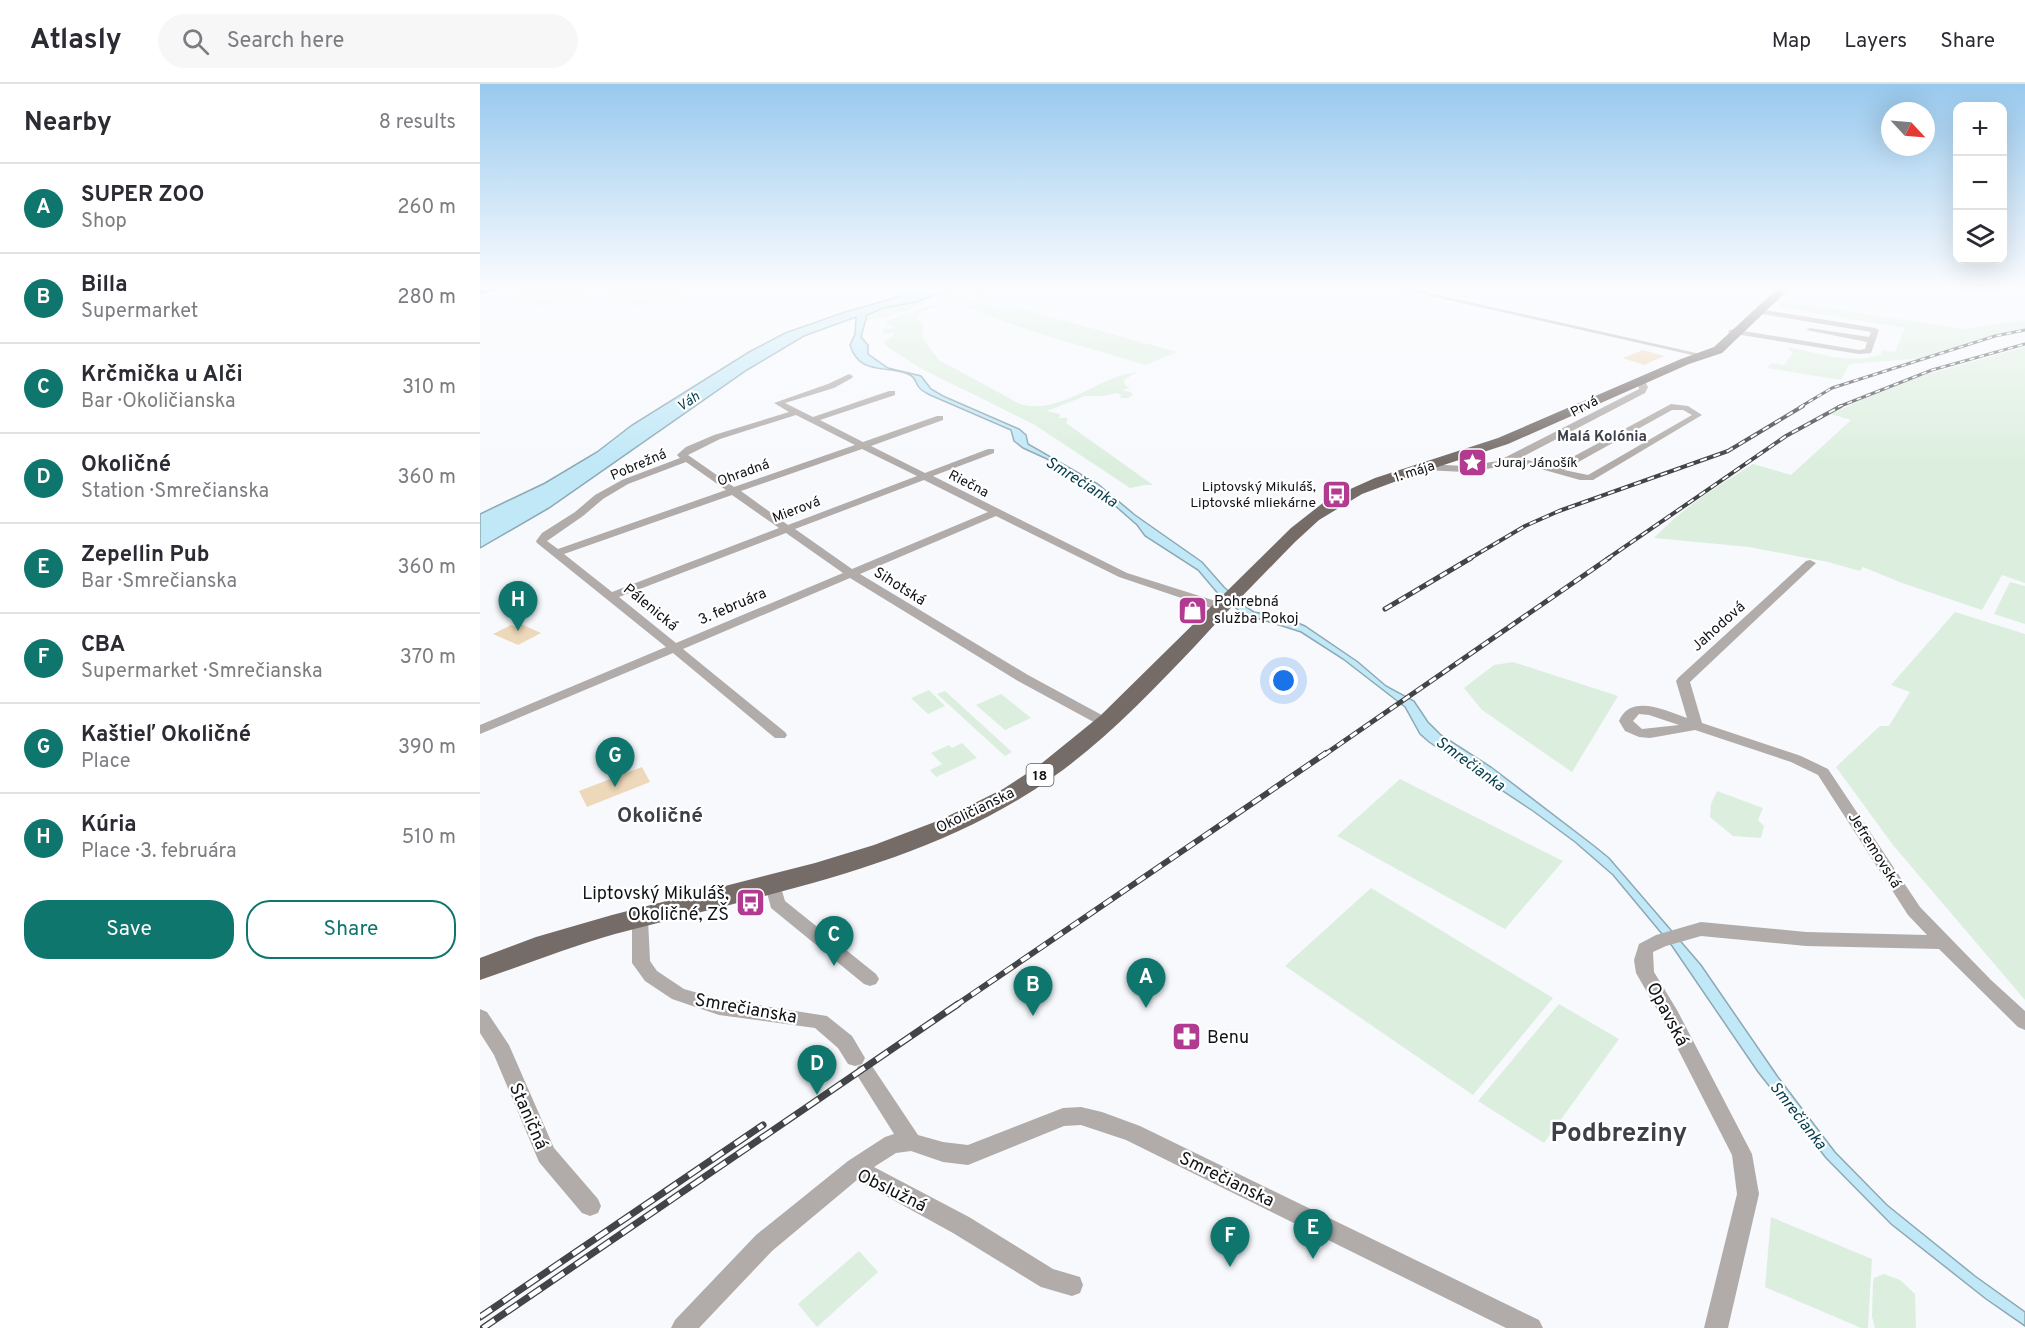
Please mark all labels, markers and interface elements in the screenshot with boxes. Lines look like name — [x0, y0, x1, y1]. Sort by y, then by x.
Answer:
search box — [158, 14, 578, 68]
text: Atlasly — [30, 23, 122, 59]
icon: search — [179, 25, 212, 58]
text: Search here — [227, 28, 344, 55]
text: Map — [1772, 28, 1811, 55]
text: Layers — [1844, 28, 1907, 55]
text: Share — [1940, 28, 1995, 55]
north arrow — [1881, 102, 1935, 156]
map controls — [1953, 102, 2007, 264]
button: + — [1953, 102, 2007, 156]
text: Nearby — [24, 107, 112, 140]
text: 8 results — [379, 110, 456, 136]
button: − — [1953, 156, 2007, 210]
text: SUPER ZOO — [81, 182, 204, 209]
text: A — [36, 195, 51, 221]
text: 260 m — [397, 195, 456, 221]
text: Shop — [81, 209, 127, 235]
button: layers — [1953, 210, 2007, 264]
text: Billa — [81, 272, 127, 299]
text: B — [37, 285, 50, 311]
text: 280 m — [397, 285, 456, 311]
text: Supermarket — [81, 299, 198, 325]
text: Krčmička u Alči — [81, 362, 243, 389]
text: C — [37, 375, 50, 401]
text: 310 m — [402, 375, 456, 401]
water label: Váh — [674, 388, 704, 416]
text: Bar · Okoličianska — [81, 389, 236, 415]
street label: Prvá — [1568, 393, 1601, 422]
district label: Malá Kolónia — [1557, 428, 1647, 447]
street label: Pobrežná — [608, 446, 669, 485]
place icon: Juraj Jánošík — [1457, 446, 1489, 478]
text: Okoličné — [81, 452, 171, 479]
water label: Smrečianka — [1041, 453, 1121, 513]
place label: Juraj Jánošík — [1494, 455, 1578, 472]
street label: Ohradná — [715, 456, 772, 491]
street label: 1. mája — [1392, 458, 1437, 487]
text: D — [36, 465, 51, 491]
text: 360 m — [398, 465, 456, 491]
street label: Riečna — [945, 467, 991, 502]
bus stop icon: Liptovský Mikuláš, Liptovské mliekárne — [1321, 478, 1353, 510]
text: Station · Smrečianska — [81, 479, 269, 505]
place label: Liptovský Mikuláš, Liptovské mliekárne — [1190, 479, 1316, 512]
street label: Mierová — [770, 494, 823, 527]
text: Zepellin Pub — [81, 542, 209, 569]
text: E — [37, 555, 50, 581]
text: 360 m — [398, 555, 456, 581]
street label: Sihotská — [870, 564, 929, 611]
text: Bar · Smrečianska — [81, 569, 237, 595]
street label: Pálenická — [619, 580, 681, 636]
pin: H — [498, 582, 537, 631]
street label: 3. februára — [696, 584, 770, 630]
place label: Pohrebná služba Pokoj — [1214, 593, 1299, 629]
shop icon: Pohrebná služba Pokoj — [1177, 594, 1209, 626]
street label: Jahodová — [1688, 598, 1750, 656]
text: CBA — [81, 632, 125, 659]
text: F — [38, 645, 49, 671]
text: 370 m — [400, 645, 456, 671]
text: Supermarket · Smrečianska — [81, 659, 322, 685]
your location — [1269, 666, 1298, 695]
text: Kaštieľ Okoličné — [81, 722, 251, 749]
water label: Smrečianka — [1431, 733, 1509, 797]
text: G — [37, 735, 50, 761]
text: 390 m — [398, 735, 456, 761]
pin: G — [596, 738, 634, 787]
text: Place — [81, 749, 131, 775]
road number: 18 — [1026, 764, 1054, 786]
street label: Okoličianska — [933, 784, 1018, 839]
district label: Okoličné — [617, 803, 703, 830]
street label: Jefremovská — [1843, 809, 1905, 892]
text: Kúria — [81, 812, 137, 839]
text: H — [36, 825, 51, 851]
text: 510 m — [402, 825, 456, 851]
text: Place · 3. februára — [81, 839, 236, 865]
place label: Liptovský Mikuláš, Okoličné, ZŠ — [582, 883, 729, 927]
bus stop icon: Liptovský Mikuláš, Okoličné, ZŠ — [734, 887, 766, 919]
button: Save — [24, 900, 234, 959]
button: Share — [246, 900, 456, 959]
pin: C — [814, 916, 854, 966]
pin: A — [1126, 958, 1166, 1008]
pin: B — [1014, 966, 1052, 1016]
street label: Opavská — [1640, 979, 1693, 1051]
street label: Smrečianska — [693, 989, 799, 1030]
pharmacy icon: Benu — [1170, 1021, 1202, 1053]
place label: Benu — [1207, 1027, 1249, 1050]
pin: D — [798, 1046, 836, 1095]
water label: Smrečianka — [1765, 1078, 1831, 1155]
street label: Staničná — [503, 1080, 552, 1153]
district label: Podbreziny — [1551, 1118, 1688, 1151]
street label: Smrečianska — [1175, 1147, 1278, 1213]
street label: Obslužná — [853, 1165, 930, 1218]
pin: E — [1294, 1210, 1332, 1259]
pin: F — [1210, 1218, 1250, 1267]

